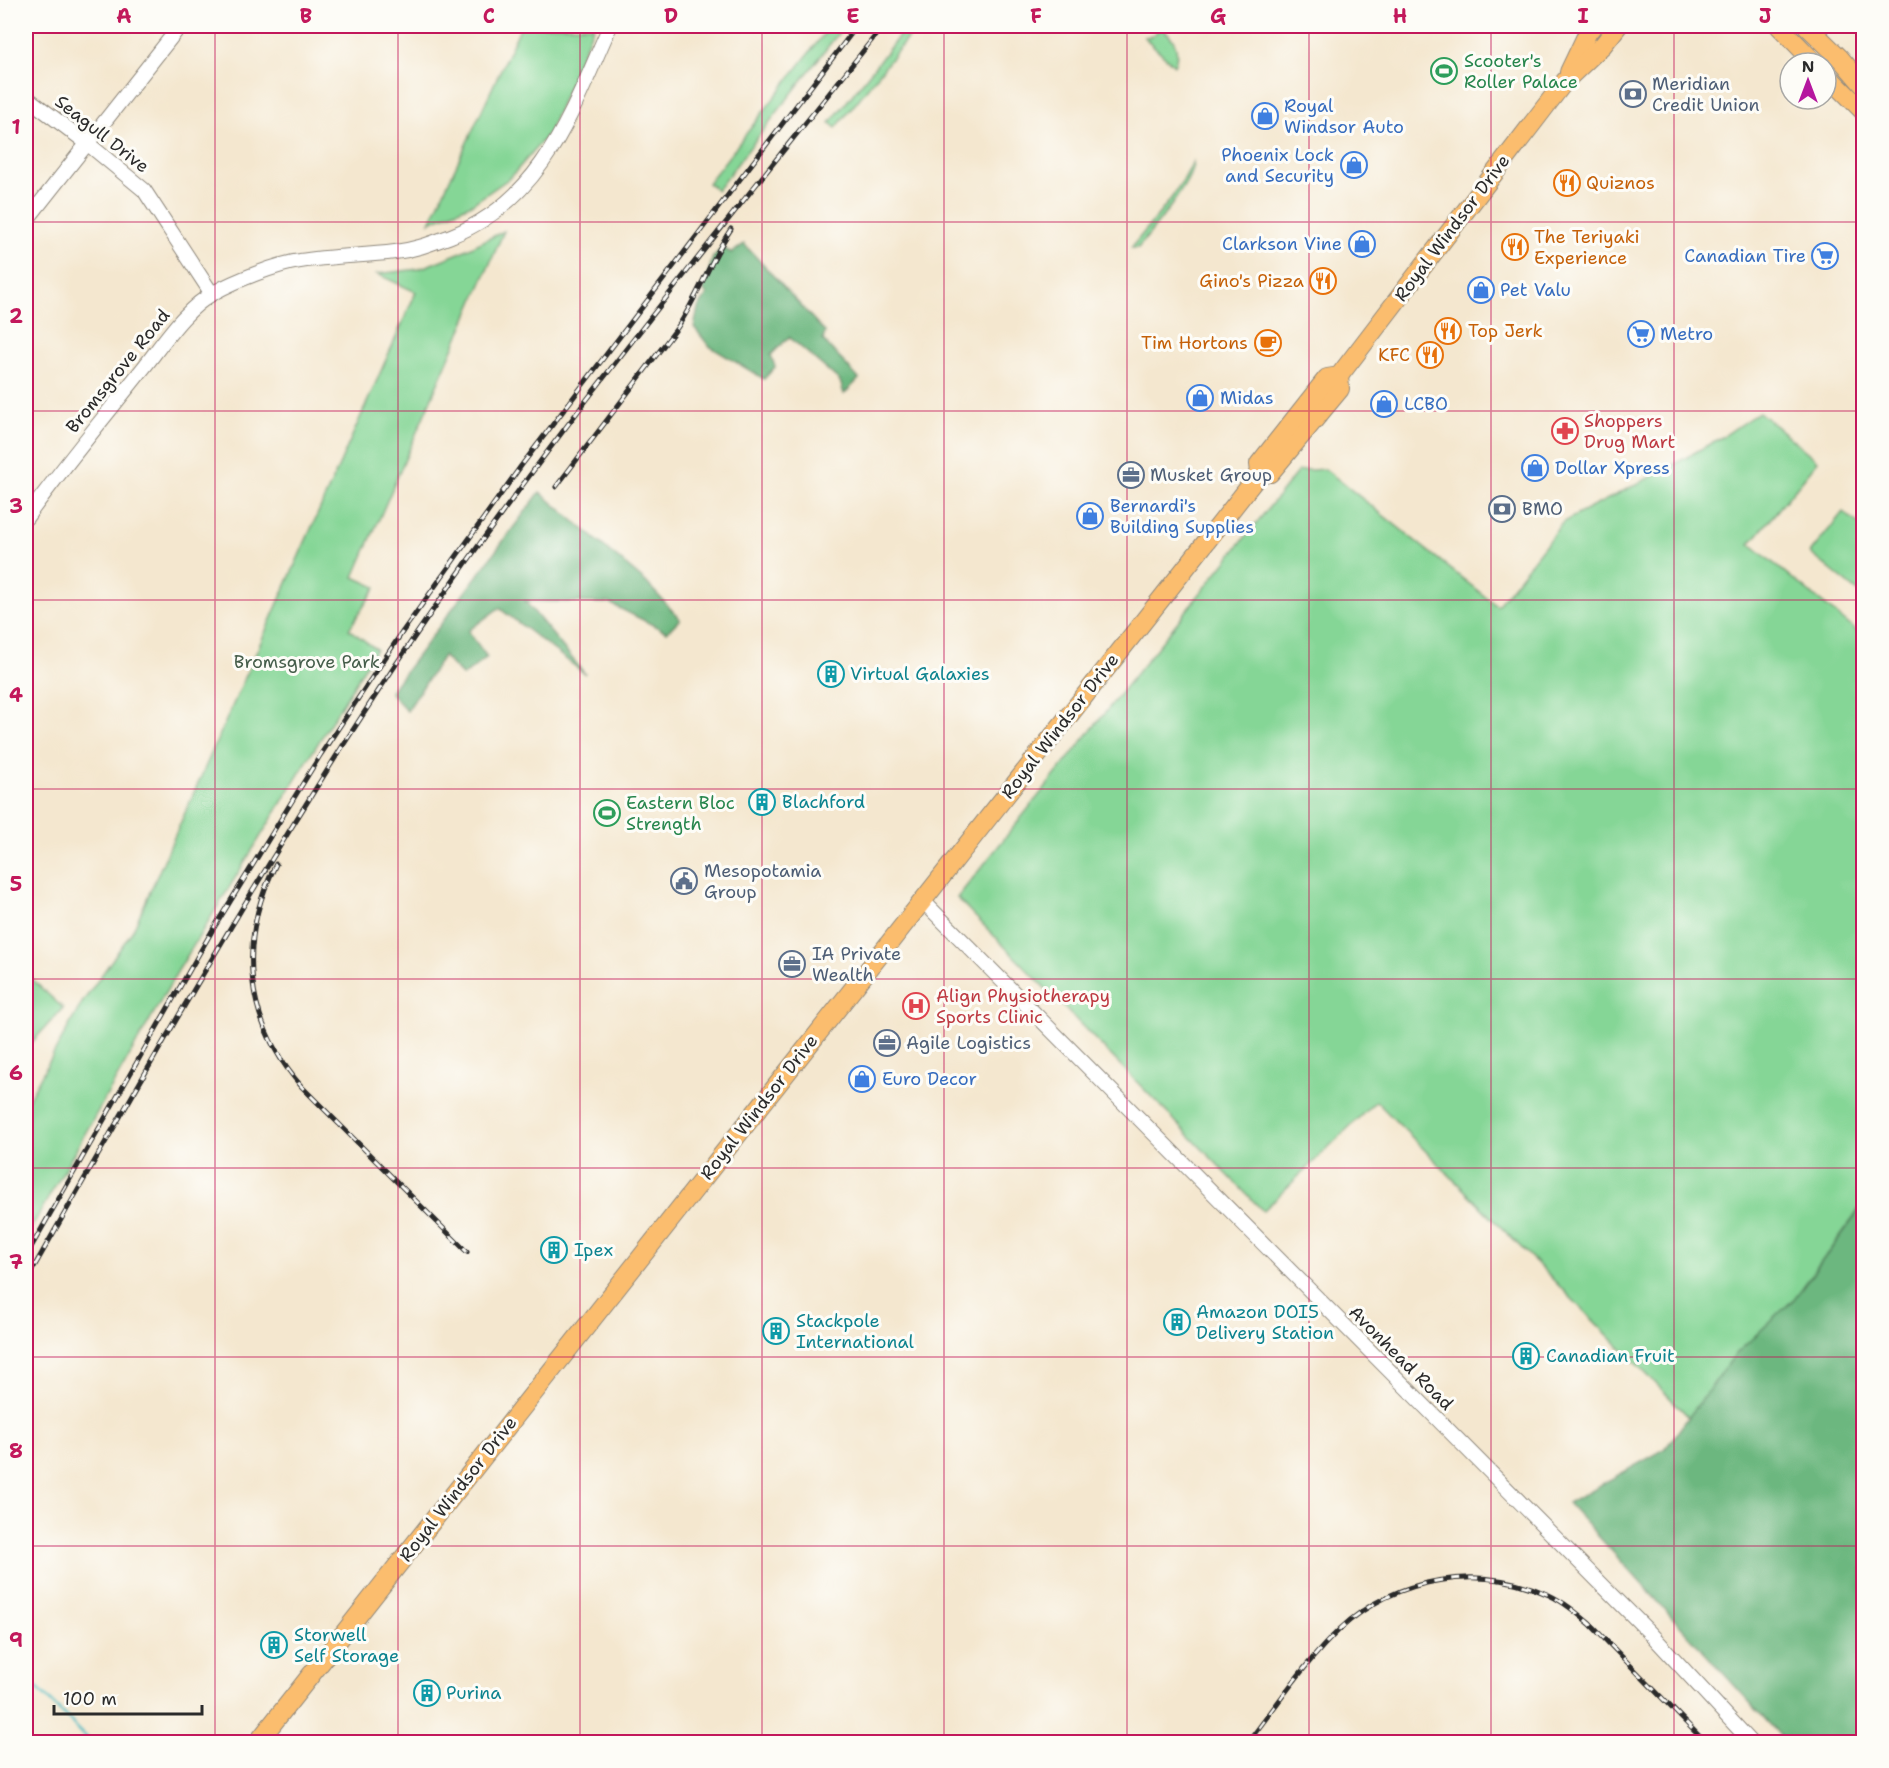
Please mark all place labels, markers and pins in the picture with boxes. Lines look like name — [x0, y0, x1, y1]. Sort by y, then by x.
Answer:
place label: Scooter's Roller Palace — [1464, 49, 1578, 94]
sports icon: Scooter's Roller Palace — [1429, 56, 1459, 86]
place label: Meridian Credit Union — [1652, 72, 1760, 117]
bank icon: Meridian Credit Union — [1618, 79, 1648, 109]
place label: Royal Windsor Auto — [1284, 94, 1404, 139]
shop icon: Royal Windsor Auto — [1250, 101, 1280, 131]
place label: Phoenix Lock and Security — [1221, 143, 1334, 188]
shop icon: Phoenix Lock and Security — [1339, 150, 1369, 180]
restaurant icon: Quiznos — [1552, 168, 1582, 198]
place label: Quiznos — [1586, 171, 1655, 195]
place label: The Teriyaki Experience — [1534, 225, 1640, 270]
shop icon: Clarkson Vine — [1347, 229, 1377, 259]
place label: Clarkson Vine — [1222, 232, 1342, 256]
restaurant icon: The Teriyaki Experience — [1500, 232, 1530, 262]
supermarket icon: Canadian Tire — [1810, 241, 1840, 271]
place label: Canadian Tire — [1684, 244, 1806, 268]
restaurant icon: Gino's Pizza — [1308, 266, 1338, 296]
place label: Gino's Pizza — [1199, 269, 1304, 293]
shop icon: Pet Valu — [1466, 275, 1496, 305]
place label: Pet Valu — [1500, 278, 1571, 302]
restaurant icon: Top Jerk — [1433, 316, 1463, 346]
place label: Top Jerk — [1468, 319, 1543, 343]
supermarket icon: Metro — [1626, 319, 1656, 349]
place label: Metro — [1660, 322, 1713, 346]
cafe icon: Tim Hortons — [1253, 328, 1283, 358]
place label: Tim Hortons — [1141, 331, 1248, 355]
restaurant icon: KFC — [1415, 340, 1445, 370]
place label: KFC — [1378, 343, 1410, 367]
shop icon: Midas — [1185, 383, 1215, 413]
place label: Midas — [1220, 386, 1274, 410]
shop icon: LCBO — [1369, 389, 1399, 419]
place label: LCBO — [1404, 392, 1448, 416]
place label: Shoppers Drug Mart — [1584, 409, 1675, 454]
pharmacy icon: Shoppers Drug Mart — [1550, 416, 1580, 446]
shop icon: Dollar Xpress — [1520, 453, 1550, 483]
place label: Dollar Xpress — [1555, 456, 1670, 480]
office icon: Musket Group — [1116, 460, 1146, 490]
place label: Musket Group — [1150, 463, 1272, 487]
place label: Bernardi's Building Supplies — [1110, 494, 1254, 539]
bank icon: BMO — [1487, 494, 1517, 524]
place label: BMO — [1522, 497, 1563, 521]
shop icon: Bernardi's Building Supplies — [1075, 501, 1105, 531]
building icon: Virtual Galaxies — [816, 659, 846, 689]
place label: Virtual Galaxies — [850, 662, 990, 686]
building icon: Blachford — [747, 787, 777, 817]
place label: Blachford — [782, 790, 865, 814]
place label: Eastern Bloc Strength — [626, 791, 735, 836]
sports icon: Eastern Bloc Strength — [592, 798, 622, 828]
place label: Mesopotamia Group — [704, 859, 822, 904]
public building icon: Mesopotamia Group — [669, 866, 699, 896]
place label: IA Private Wealth — [812, 942, 901, 987]
office icon: IA Private Wealth — [777, 949, 807, 979]
place label: Align Physiotherapy Sports Clinic — [936, 984, 1110, 1029]
hospital icon: Align Physiotherapy Sports Clinic — [901, 991, 931, 1021]
office icon: Agile Logistics — [872, 1028, 902, 1058]
place label: Agile Logistics — [906, 1031, 1031, 1055]
shop icon: Euro Decor — [847, 1064, 877, 1094]
place label: Euro Decor — [882, 1067, 977, 1091]
building icon: Ipex — [539, 1235, 569, 1265]
place label: Ipex — [574, 1238, 613, 1262]
place label: Amazon DOI5 Delivery Station — [1196, 1300, 1334, 1345]
building icon: Amazon DOI5 Delivery Station — [1162, 1307, 1192, 1337]
place label: Stackpole International — [796, 1309, 915, 1354]
building icon: Stackpole International — [761, 1316, 791, 1346]
building icon: Canadian Fruit — [1511, 1341, 1541, 1371]
place label: Canadian Fruit — [1546, 1344, 1675, 1368]
place label: Storwell Self Storage — [294, 1623, 399, 1668]
building icon: Storwell Self Storage — [259, 1630, 289, 1660]
building icon: Purina — [412, 1678, 442, 1708]
place label: Purina — [446, 1681, 501, 1705]

